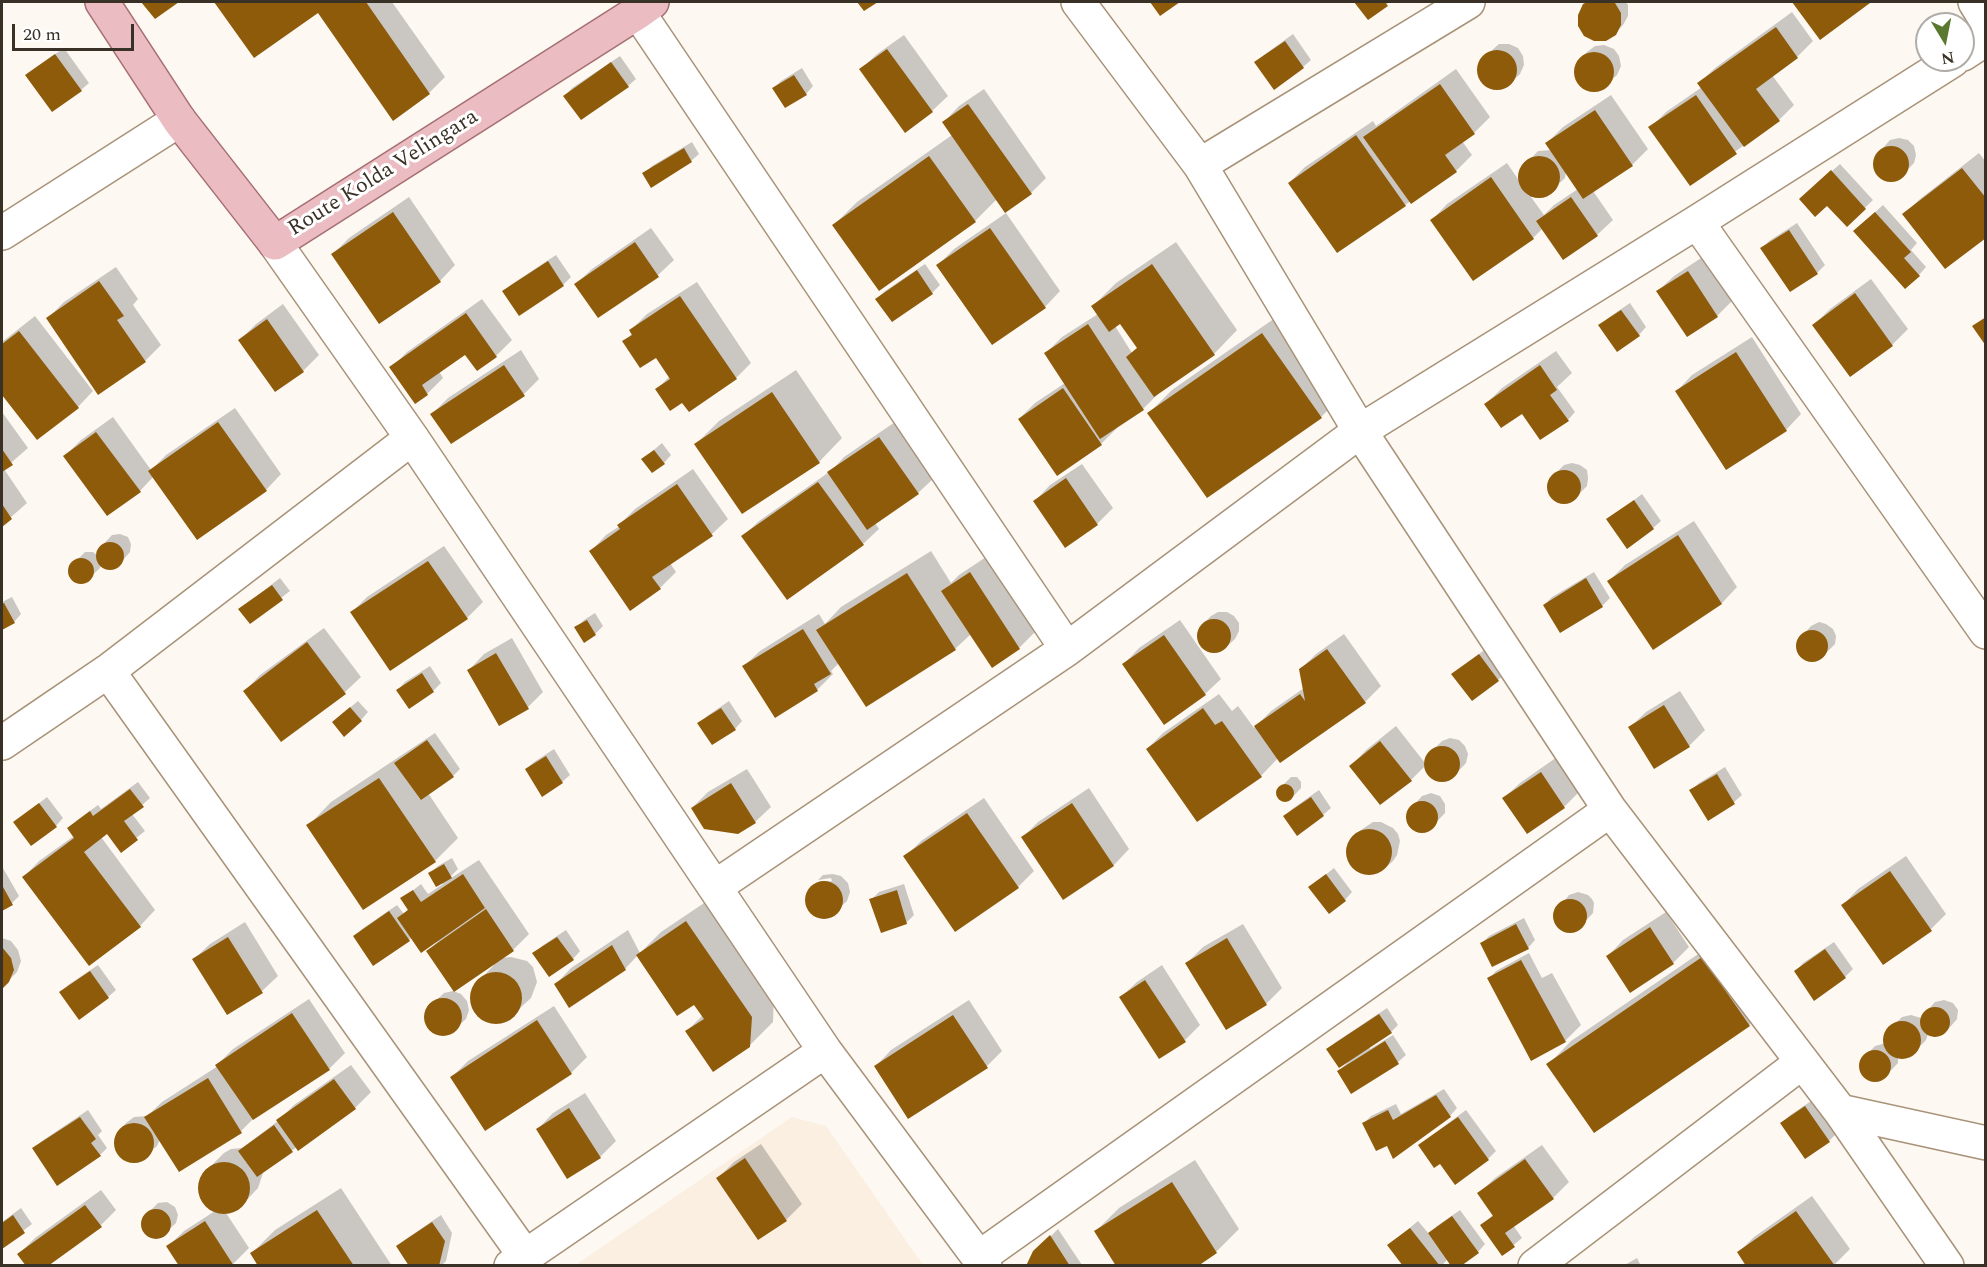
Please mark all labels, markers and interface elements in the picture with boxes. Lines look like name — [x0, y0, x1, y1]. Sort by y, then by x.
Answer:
scale bar — [15, 12, 136, 50]
north arrow — [1915, 12, 1975, 72]
text: 20 m — [23, 21, 61, 48]
text: N — [1939, 45, 1956, 71]
street label: Route Kolda Velingara — [284, 105, 484, 243]

